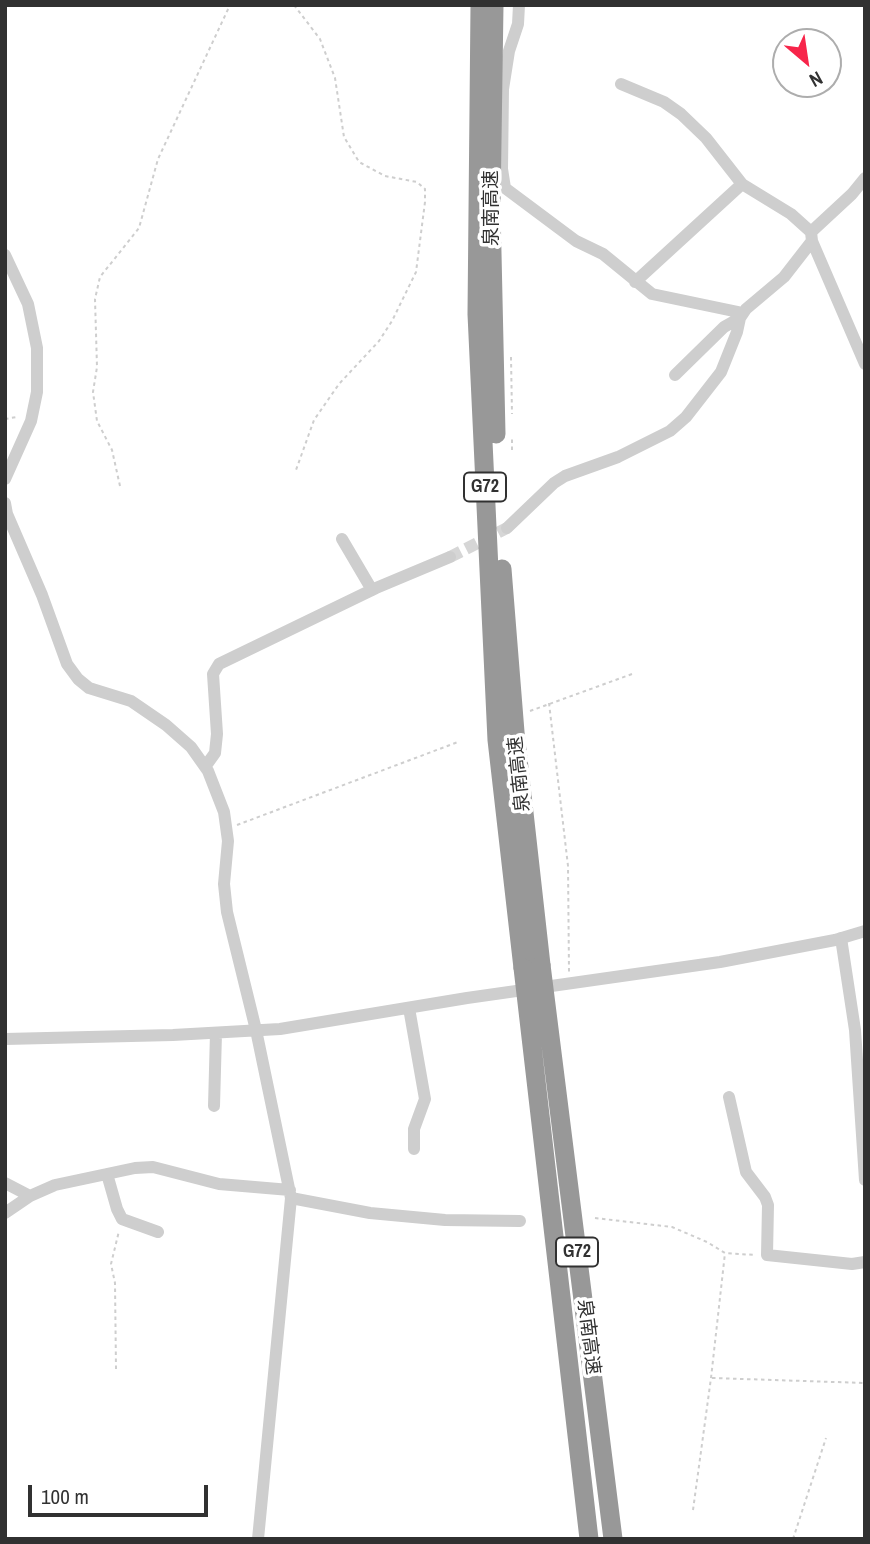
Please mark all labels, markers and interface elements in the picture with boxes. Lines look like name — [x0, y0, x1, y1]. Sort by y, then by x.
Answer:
north arrow — [772, 28, 842, 98]
text: N — [805, 66, 827, 94]
street label: 泉南高速 — [481, 170, 503, 246]
road number: G72 — [464, 472, 506, 502]
street label: 泉南高速 — [505, 735, 535, 813]
road number: G72 — [556, 1238, 598, 1266]
street label: 泉南高速 — [572, 1298, 604, 1376]
scale bar — [32, 1470, 212, 1514]
text: 100 m — [41, 1482, 89, 1511]

